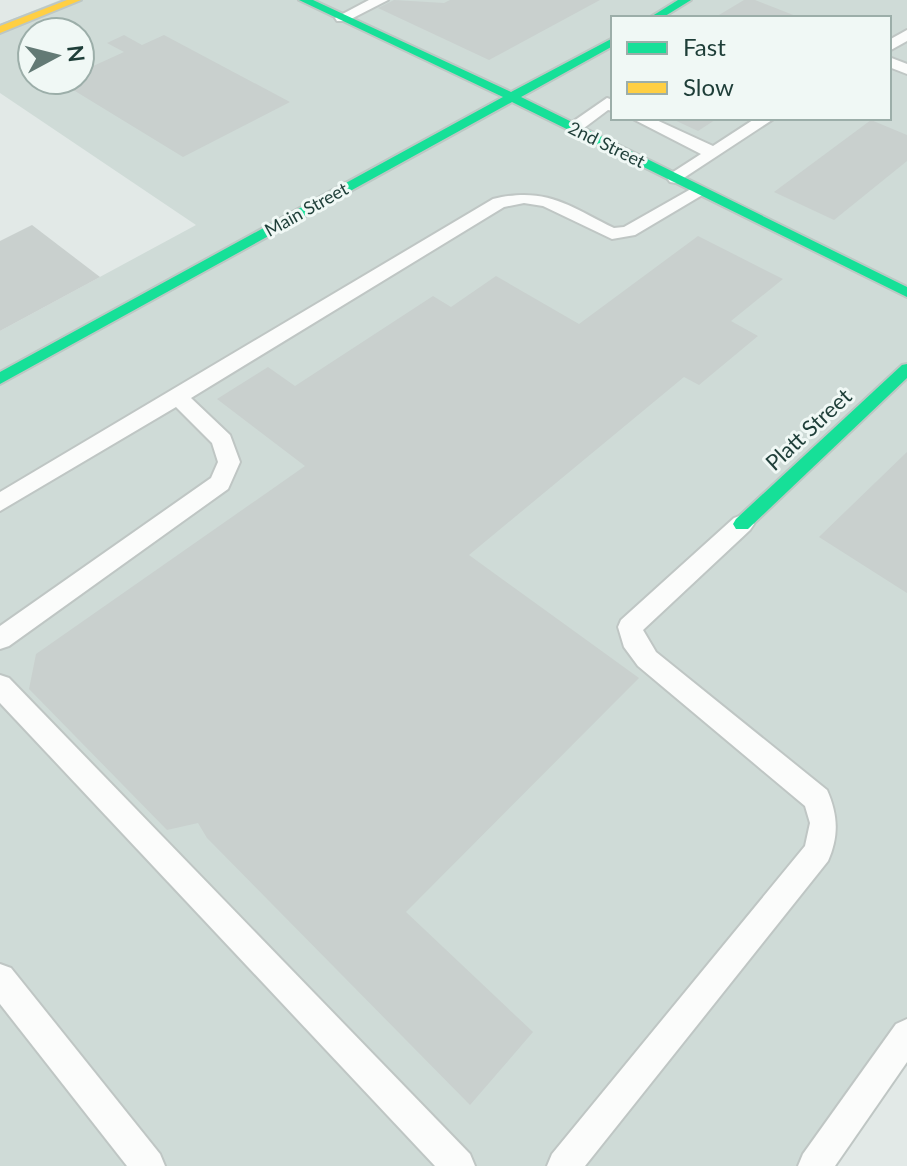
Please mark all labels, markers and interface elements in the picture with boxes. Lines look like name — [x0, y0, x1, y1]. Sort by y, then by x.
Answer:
north arrow — [16, 16, 96, 96]
legend — [611, 16, 891, 120]
text: Fast — [683, 32, 726, 61]
text: N — [62, 43, 91, 64]
text: Slow — [683, 72, 734, 101]
street label: 2nd Street — [565, 116, 649, 172]
street label: Main Street — [261, 177, 352, 241]
street label: Platt Street — [759, 382, 857, 476]

